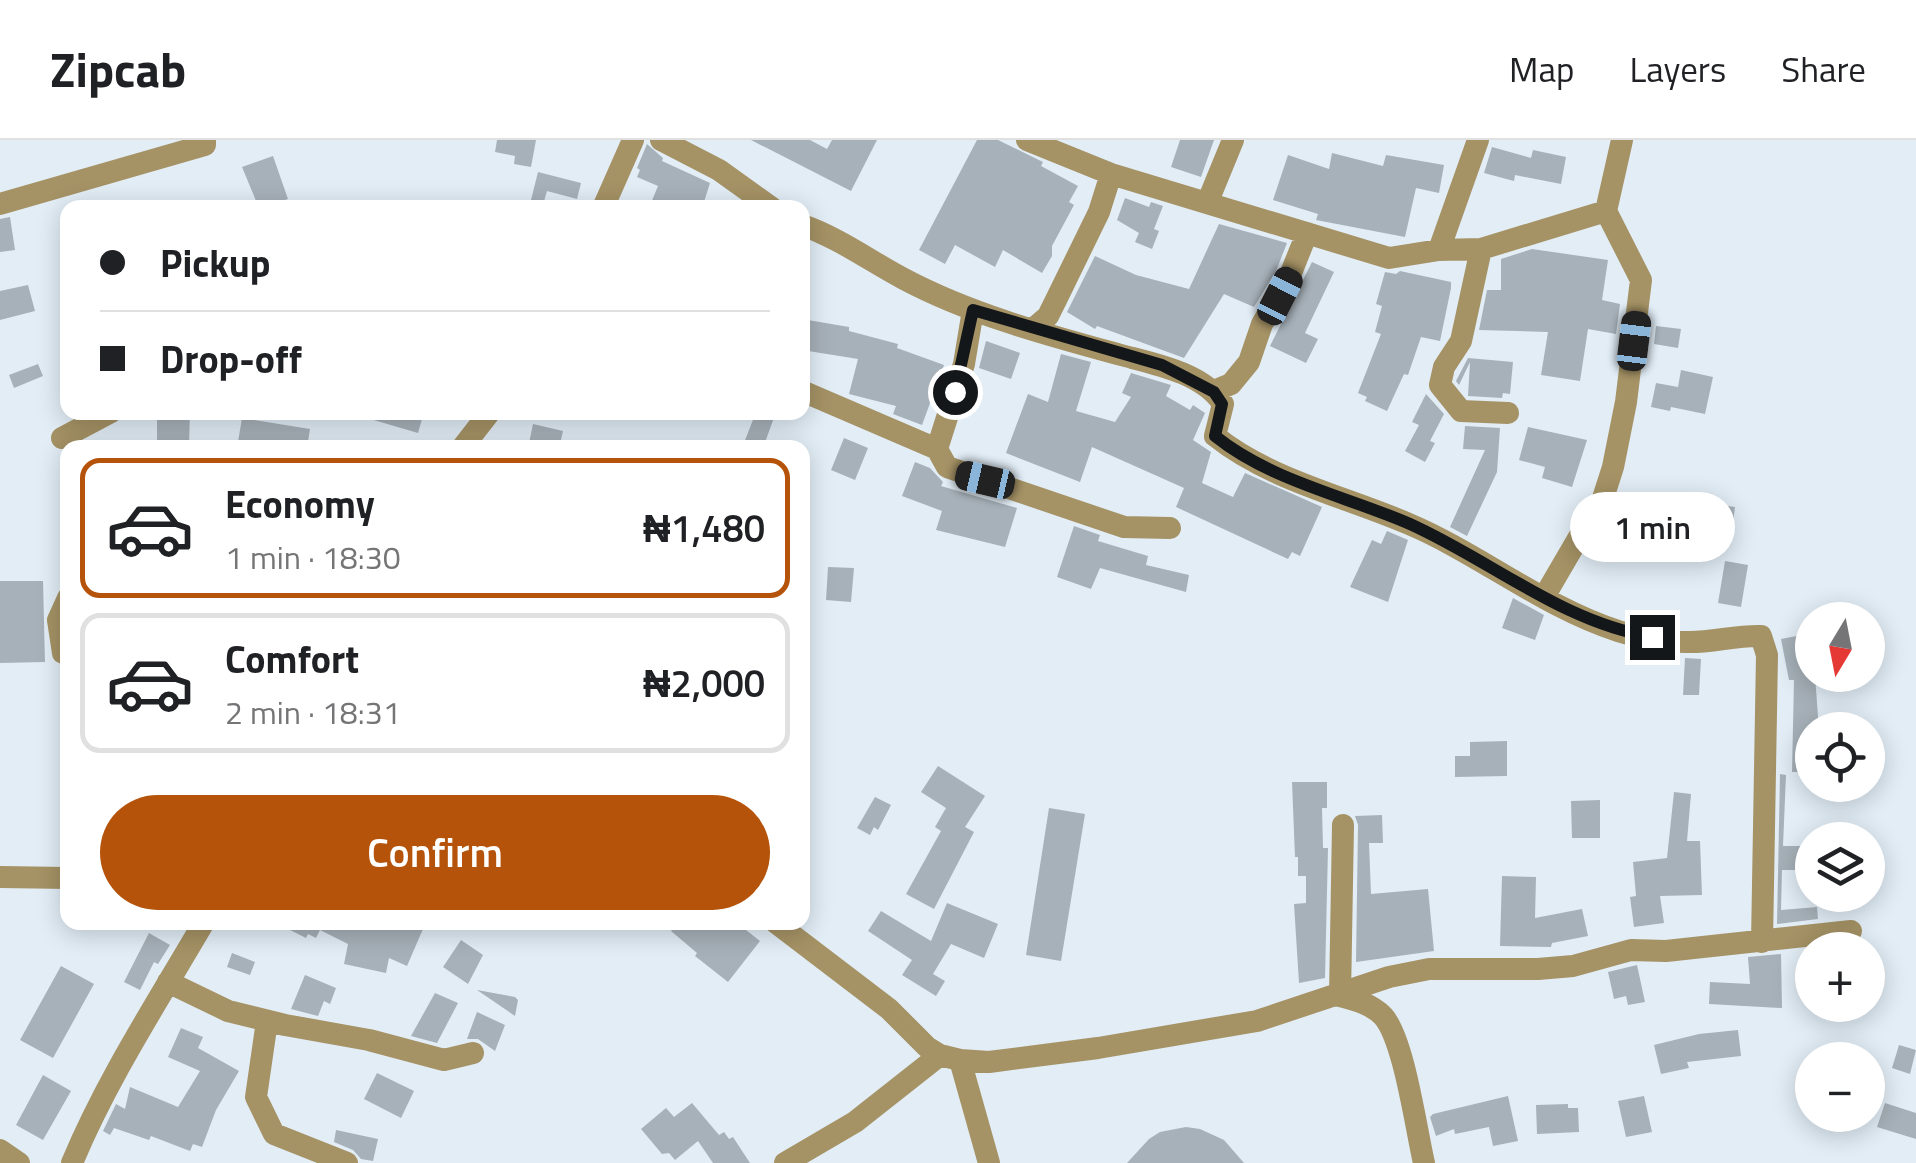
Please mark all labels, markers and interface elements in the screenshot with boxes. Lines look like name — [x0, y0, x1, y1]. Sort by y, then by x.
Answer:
text: Zipcab — [50, 33, 186, 106]
text: Map — [1509, 42, 1574, 96]
text: Layers — [1629, 42, 1726, 96]
text: Share — [1781, 42, 1866, 96]
text: Pickup — [160, 234, 270, 292]
car — [1253, 262, 1307, 330]
car — [1615, 309, 1653, 373]
text: Drop-off — [160, 330, 302, 388]
route start — [933, 370, 978, 415]
car — [952, 459, 1018, 501]
text: Economy — [225, 475, 375, 533]
icon: car — [105, 483, 195, 573]
callout: 1 min — [1570, 492, 1734, 562]
text: ₦1,480 — [643, 499, 765, 557]
text: 1 min — [1614, 503, 1691, 551]
text: 1 min · 18:30 — [225, 533, 401, 581]
north arrow — [1795, 602, 1885, 692]
map controls — [1795, 602, 1885, 1132]
route end — [1630, 615, 1675, 660]
text: Comfort — [225, 630, 359, 688]
icon: car — [105, 638, 195, 728]
text: ₦2,000 — [643, 654, 765, 712]
text: 2 min · 18:31 — [225, 688, 401, 736]
button: locate — [1795, 712, 1885, 802]
button: Confirm — [100, 795, 770, 910]
button: layers — [1795, 822, 1885, 912]
button: + — [1795, 932, 1885, 1022]
button: − — [1795, 1042, 1885, 1132]

